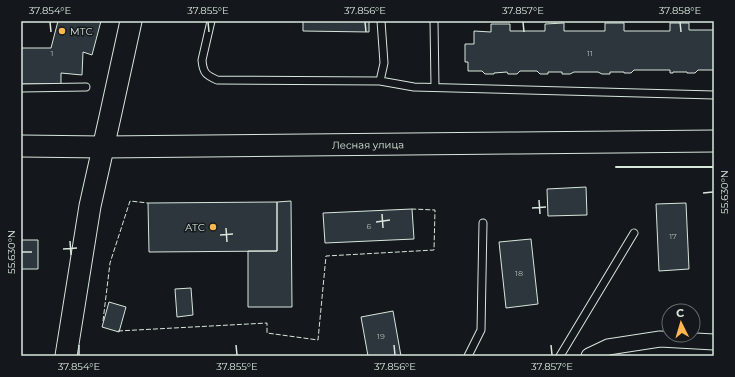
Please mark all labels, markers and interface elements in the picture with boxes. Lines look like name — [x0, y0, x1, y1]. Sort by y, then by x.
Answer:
text: 37.854°E — [29, 4, 71, 17]
text: 37.855°E — [187, 4, 229, 17]
text: 37.856°E — [344, 4, 386, 17]
text: 37.857°E — [502, 4, 544, 17]
text: 37.858°E — [659, 4, 702, 17]
place label: МТС — [70, 25, 93, 38]
marker: МТС — [57, 26, 67, 36]
house number: 1 — [51, 48, 53, 58]
house number: 11 — [587, 48, 593, 58]
street label: Лесная улица — [332, 138, 404, 152]
text: 55.630°N — [718, 170, 731, 214]
place label: АТС — [185, 221, 205, 234]
house number: 6 — [367, 221, 372, 231]
marker: АТС — [208, 222, 218, 232]
text: 55.630°N — [5, 230, 18, 274]
house number: 17 — [669, 231, 677, 241]
house number: 18 — [515, 268, 523, 278]
north arrow — [661, 303, 701, 343]
text: С — [676, 306, 685, 320]
house number: 19 — [377, 331, 385, 341]
text: 37.854°E — [58, 360, 100, 373]
text: 37.855°E — [216, 360, 258, 373]
text: 37.856°E — [374, 360, 416, 373]
text: 37.857°E — [531, 360, 573, 373]

